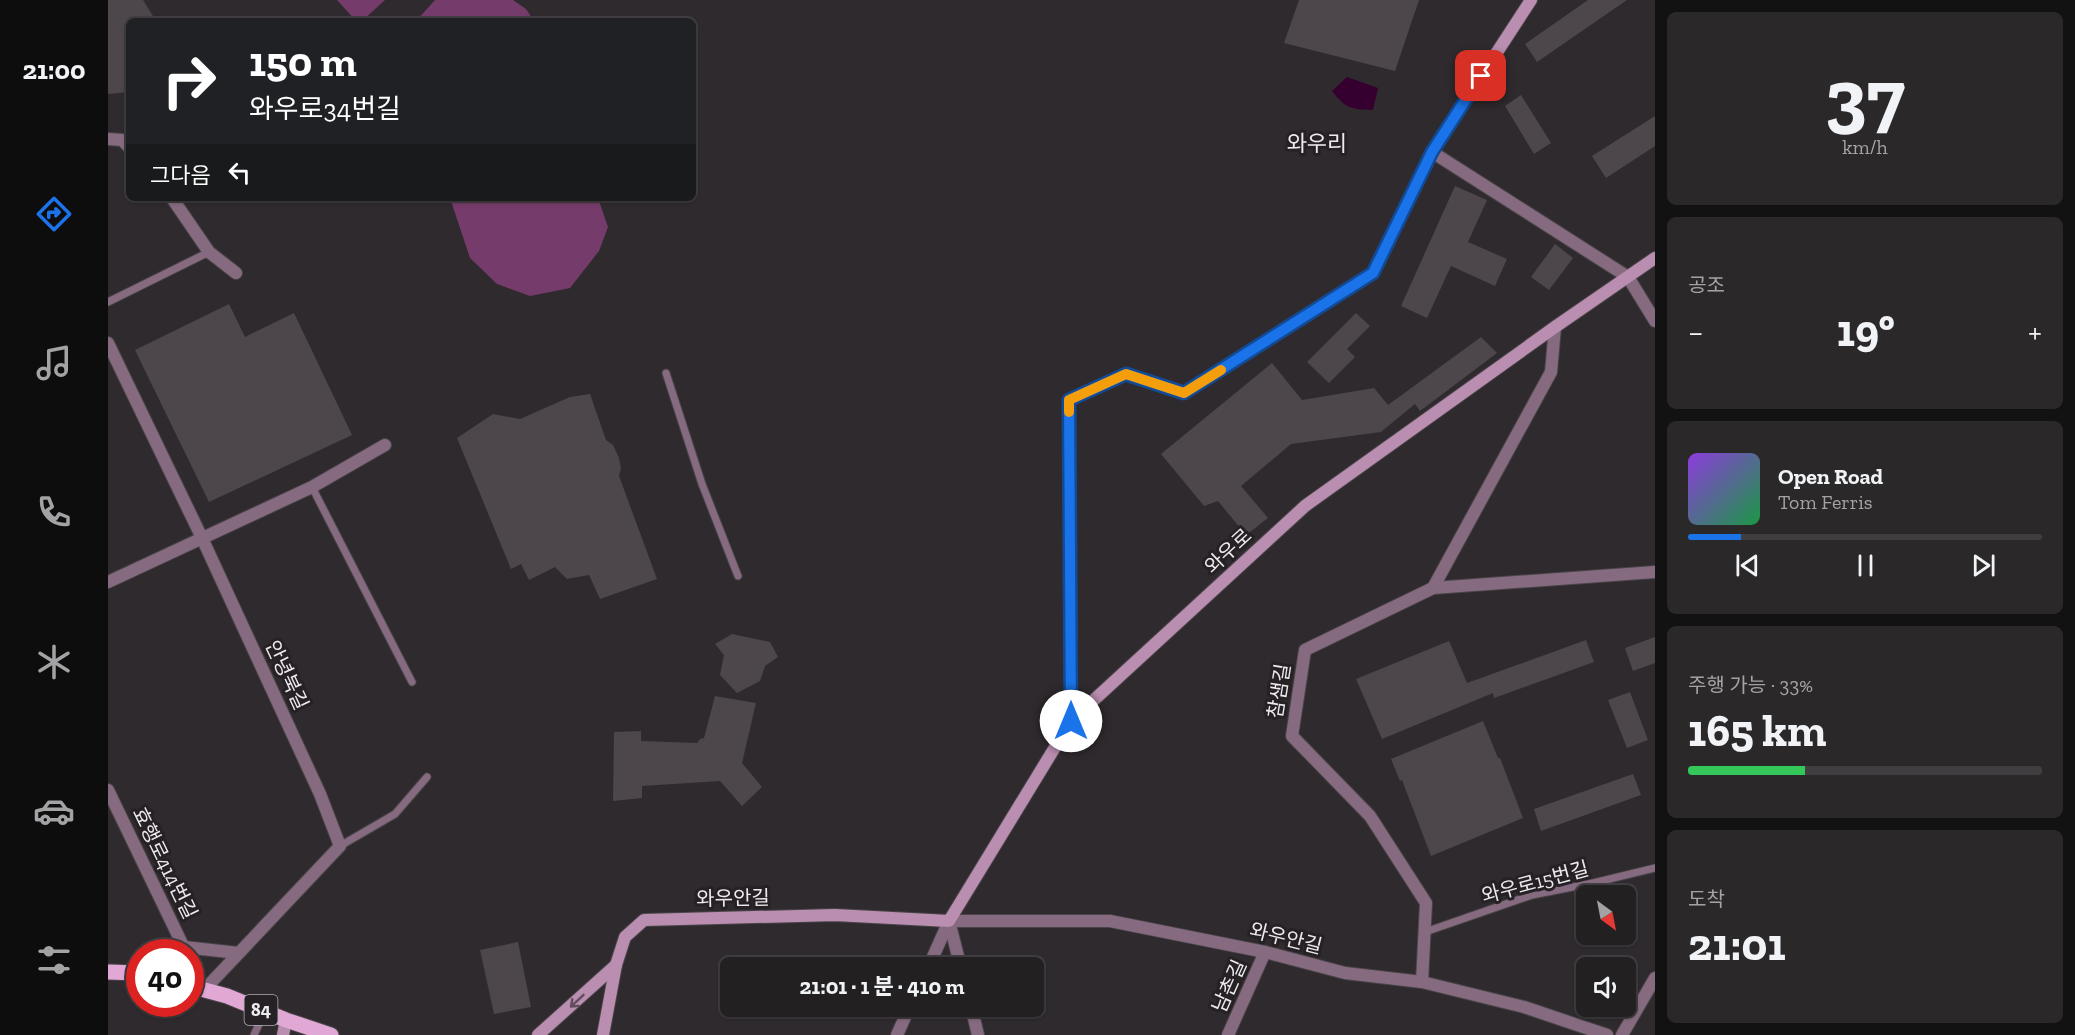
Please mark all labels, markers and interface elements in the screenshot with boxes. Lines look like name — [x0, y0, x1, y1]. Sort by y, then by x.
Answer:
text: 150 m — [249, 36, 357, 87]
icon: right — [150, 42, 228, 120]
text: 37 — [1825, 49, 1905, 143]
pin — [1455, 50, 1506, 101]
text: 21:00 — [22, 54, 86, 86]
icon: arrive — [1464, 59, 1497, 92]
text: 와우로34번길 — [249, 93, 401, 125]
district label: 와우리 — [1287, 130, 1347, 157]
text: km/h — [1842, 135, 1888, 159]
icon: left — [223, 156, 256, 189]
text: 그다음 — [150, 162, 211, 189]
icon: directions — [33, 193, 75, 235]
text: 공조 — [1688, 273, 1725, 297]
text: 19° — [1837, 304, 1895, 358]
text: − — [1688, 312, 1703, 351]
text: + — [2028, 312, 2042, 351]
icon: music — [33, 342, 75, 384]
text: Open Road — [1778, 463, 1883, 490]
text: Tom Ferris — [1778, 490, 1873, 514]
icon: phone — [33, 491, 75, 533]
street label: 와우로 — [1200, 523, 1256, 579]
icon: previous — [1731, 549, 1764, 582]
icon: pause — [1849, 549, 1882, 582]
icon: next — [1967, 549, 2000, 582]
street label: 안녕북길 — [261, 637, 313, 713]
icon: climate — [33, 641, 75, 683]
street label: 참샘길 — [1263, 662, 1295, 720]
text: 주행 가능 · 33% — [1688, 673, 1813, 697]
position arrow — [1039, 689, 1103, 753]
text: 165 km — [1688, 704, 1827, 758]
icon: car — [33, 790, 75, 832]
street label: 효행로414번길 — [128, 803, 202, 923]
street label: 와우로15번길 — [1479, 856, 1591, 908]
street label: 와우안길 — [696, 885, 770, 911]
north arrow — [1576, 885, 1636, 945]
map controls — [1576, 885, 1636, 1017]
text: 도착 — [1688, 887, 1725, 911]
street label: 와우안길 — [1247, 917, 1325, 959]
text: 21:01 — [1688, 918, 1786, 972]
icon: filters — [33, 939, 75, 981]
speed limit sign: 40 — [126, 939, 204, 1017]
street label: 남촌길 — [1207, 956, 1251, 1016]
button: sound — [1576, 957, 1636, 1017]
text: 21:01 · 1 분 · 410 m — [799, 973, 965, 1000]
one-way arrow — [570, 994, 585, 1008]
road number: 84 — [244, 995, 278, 1025]

